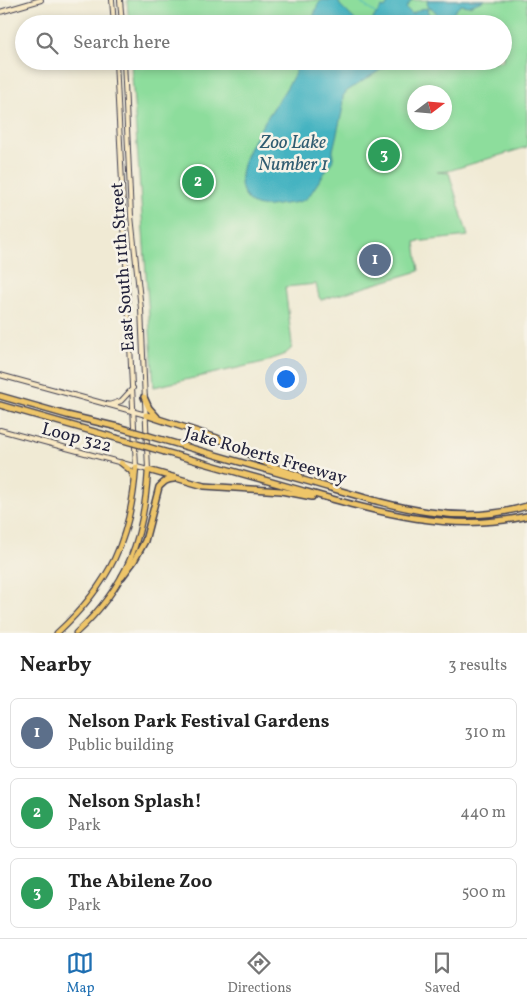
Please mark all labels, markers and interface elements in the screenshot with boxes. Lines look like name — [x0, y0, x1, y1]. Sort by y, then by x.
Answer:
search box — [15, 15, 512, 70]
icon: search — [33, 29, 61, 57]
text: Search here — [73, 30, 170, 56]
north arrow — [407, 85, 452, 130]
water label: Zoo Lake Number 1 — [258, 130, 328, 178]
pin: 3 — [368, 136, 400, 174]
pin: 2 — [182, 163, 214, 201]
street label: East South 11th Street — [105, 181, 142, 352]
pin: 1 — [359, 241, 391, 279]
your location — [273, 366, 299, 392]
street label: Loop 322 — [39, 417, 114, 460]
street label: Jake Roberts Freeway — [182, 421, 350, 492]
text: Nearby — [20, 651, 91, 680]
text: 3 results — [448, 655, 507, 677]
text: Nelson Park Festival Gardens — [68, 709, 330, 735]
text: 1 — [34, 722, 40, 744]
text: 310 m — [465, 722, 506, 744]
text: Public building — [68, 735, 174, 757]
text: Nelson Splash! — [68, 789, 202, 815]
text: 2 — [33, 802, 41, 824]
text: 440 m — [460, 802, 506, 824]
text: Park — [68, 815, 101, 837]
text: The Abilene Zoo — [68, 869, 212, 895]
text: 3 — [33, 882, 41, 904]
text: 500 m — [462, 882, 506, 904]
text: Park — [68, 895, 101, 917]
tab: Map — [66, 949, 94, 998]
tab: Directions — [227, 949, 292, 998]
tab: Saved — [424, 949, 461, 998]

